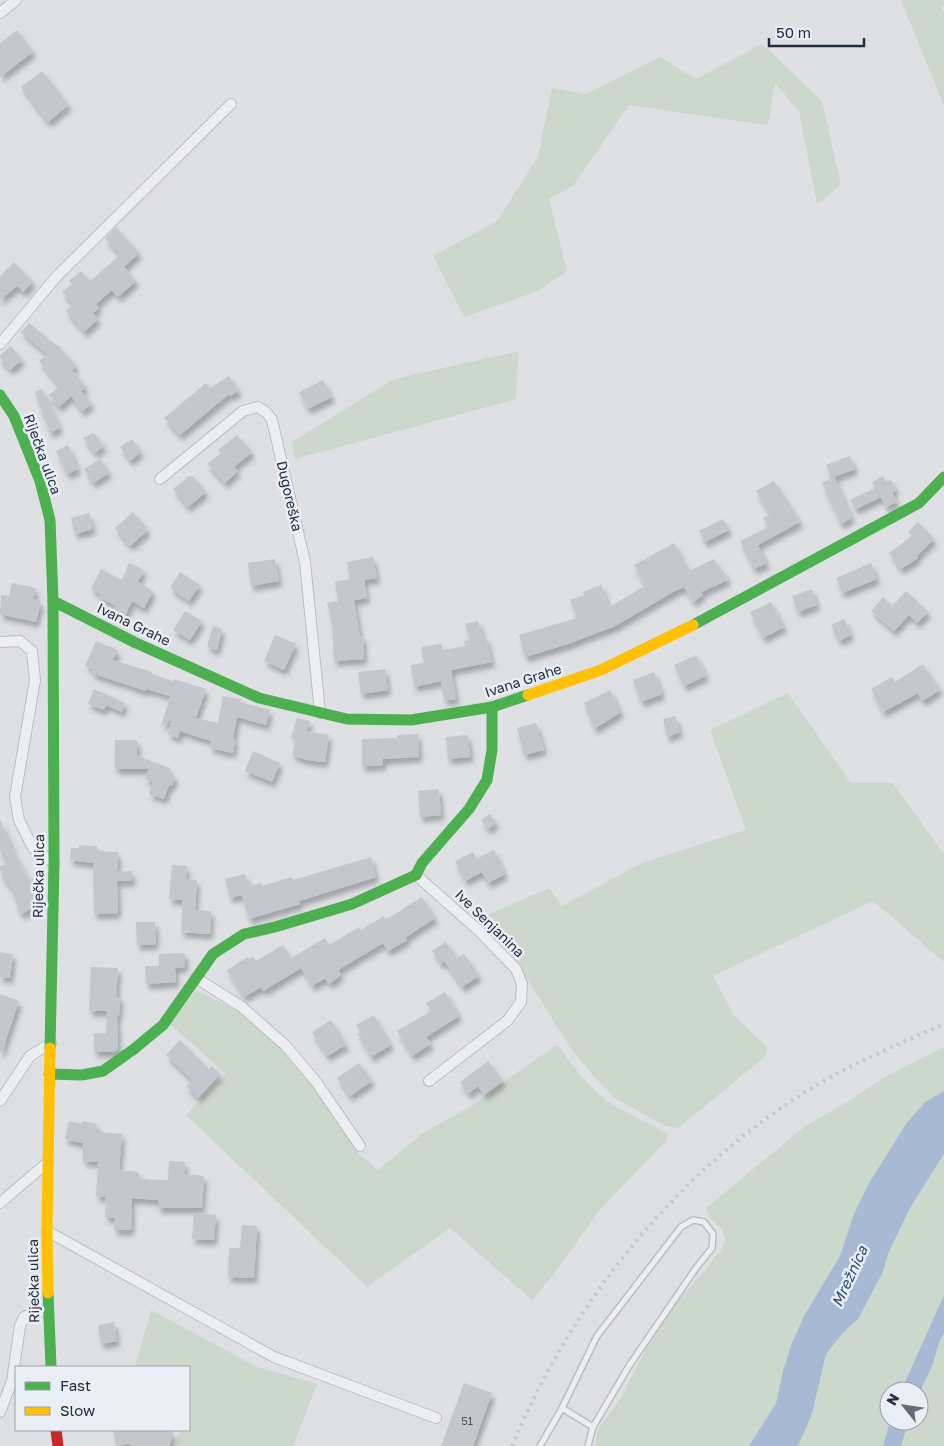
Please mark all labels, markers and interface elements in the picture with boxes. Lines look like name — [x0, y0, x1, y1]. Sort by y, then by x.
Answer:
scale bar — [769, 15, 864, 47]
text: 50 m — [776, 23, 811, 41]
street label: Riječka ulica — [21, 412, 65, 496]
street label: Dugoreška — [274, 459, 306, 533]
street label: Ivana Grahe — [95, 599, 173, 649]
street label: Ivana Grahe — [483, 660, 563, 700]
street label: Riječka ulica — [29, 834, 47, 918]
street label: Ive Senjanina — [452, 886, 528, 960]
street label: Riječka ulica — [24, 1239, 42, 1323]
water label: Mrežnica — [827, 1242, 871, 1309]
legend — [15, 1366, 190, 1431]
text: Fast — [60, 1376, 91, 1394]
north arrow — [879, 1381, 929, 1431]
text: N — [882, 1390, 902, 1408]
text: Slow — [60, 1401, 95, 1419]
house number: 51 — [461, 1414, 473, 1427]

